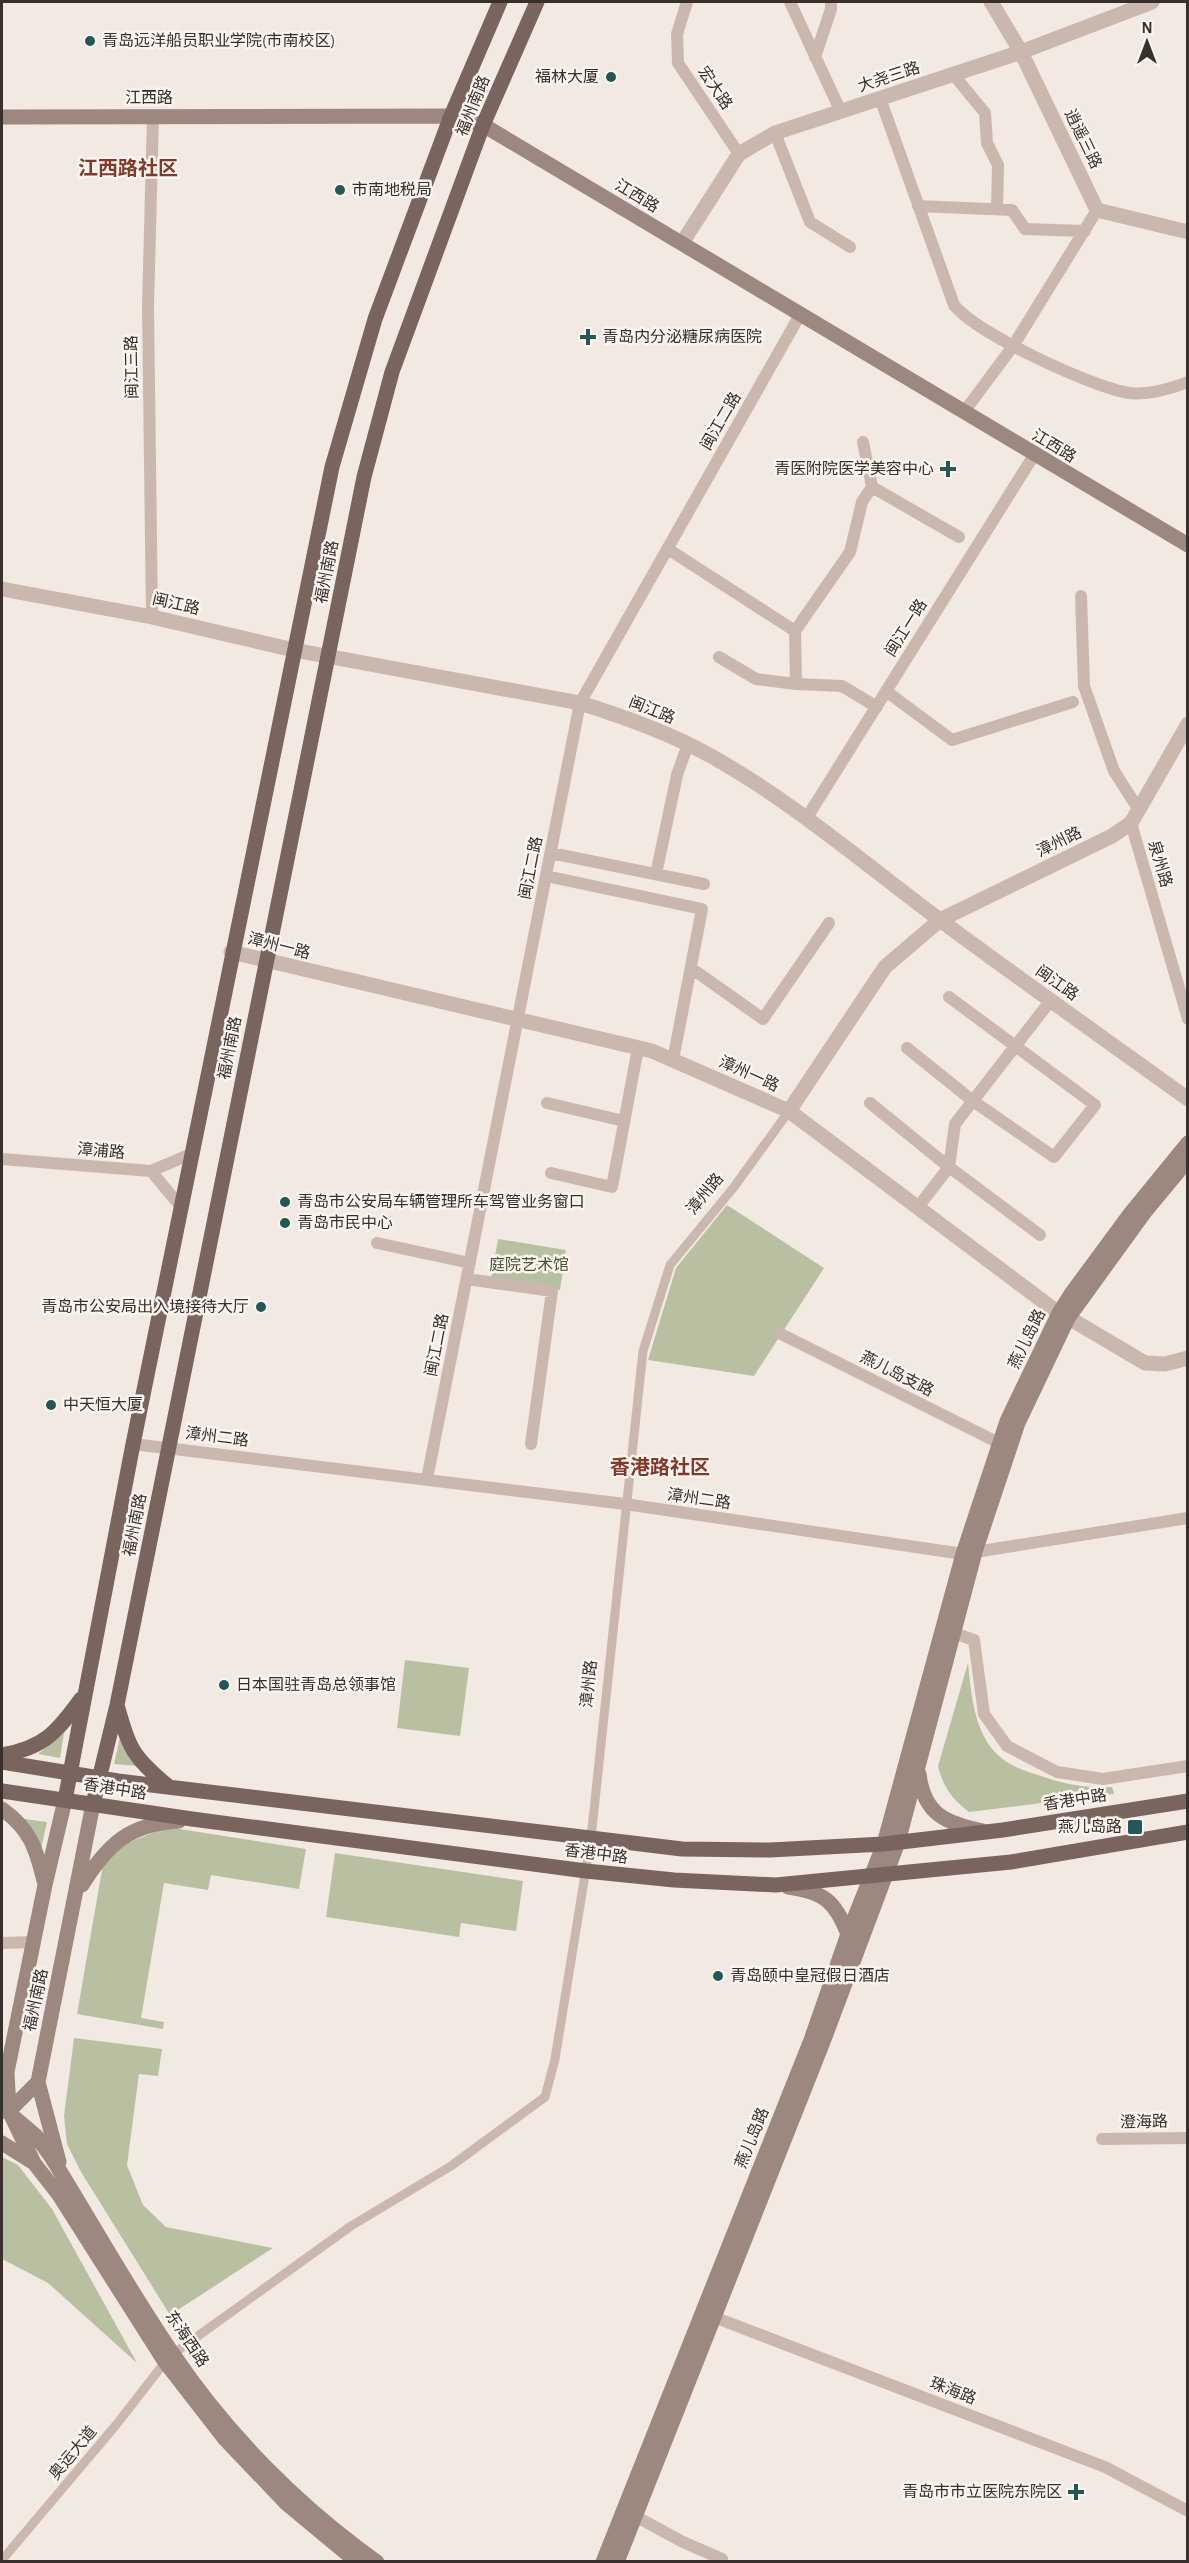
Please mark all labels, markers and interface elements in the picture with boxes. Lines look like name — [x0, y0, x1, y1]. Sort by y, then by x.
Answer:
north arrow — [1117, 12, 1177, 72]
text: N — [1141, 20, 1153, 36]
place label: 青岛远洋船员职业学院(市南校区) — [102, 32, 336, 49]
marker: 青岛远洋船员职业学院(市南校区) — [83, 34, 97, 48]
street label: 大尧三路 — [856, 59, 922, 94]
street label: 宏大路 — [695, 63, 736, 112]
place label: 福林大厦 — [535, 68, 599, 85]
marker: 福林大厦 — [604, 70, 618, 84]
street label: 福州南路 — [453, 73, 492, 139]
street label: 江西路 — [125, 89, 173, 106]
street label: 逍遥三路 — [1062, 106, 1105, 171]
district label: 江西路社区 — [78, 157, 178, 179]
street label: 江西路 — [612, 176, 662, 215]
place label: 市南地税局 — [352, 181, 432, 198]
marker: 市南地税局 — [333, 183, 347, 197]
marker: 青岛内分泌糖尿病医院 — [579, 328, 597, 346]
place label: 青岛内分泌糖尿病医院 — [602, 328, 762, 345]
street label: 闽江三路 — [122, 335, 141, 399]
street label: 闽江二路 — [697, 389, 744, 453]
street label: 江西路 — [1029, 426, 1079, 465]
place label: 青医附院医学美容中心 — [774, 460, 934, 477]
marker: 青医附院医学美容中心 — [939, 460, 957, 478]
street label: 福州南路 — [312, 539, 341, 605]
street label: 闽江路 — [151, 590, 201, 617]
street label: 闽江一路 — [881, 596, 930, 659]
street label: 闽江路 — [627, 693, 678, 726]
street label: 漳州路 — [1033, 823, 1084, 860]
street label: 闽江二路 — [516, 835, 545, 901]
street label: 泉州路 — [1146, 838, 1175, 889]
street label: 漳州一路 — [246, 930, 312, 962]
street label: 闽江路 — [1033, 962, 1082, 1003]
street label: 福州南路 — [215, 1015, 244, 1081]
street label: 漳州一路 — [717, 1053, 782, 1094]
street label: 漳浦路 — [76, 1140, 126, 1161]
street label: 漳州路 — [683, 1170, 726, 1218]
place label: 青岛市公安局车辆管理所车驾管业务窗口 — [297, 1193, 585, 1210]
marker: 青岛市公安局车辆管理所车驾管业务窗口 — [278, 1195, 292, 1209]
place label: 青岛市民中心 — [297, 1214, 393, 1231]
marker: 青岛市民中心 — [278, 1216, 292, 1230]
park label: 庭院艺术馆 — [489, 1256, 569, 1273]
place label: 青岛市公安局出入境接待大厅 — [41, 1298, 249, 1315]
marker: 青岛市公安局出入境接待大厅 — [254, 1300, 268, 1314]
street label: 燕儿岛路 — [1005, 1306, 1048, 1371]
street label: 闽江二路 — [422, 1312, 451, 1378]
street label: 燕儿岛支路 — [858, 1348, 937, 1399]
place label: 中天恒大厦 — [63, 1397, 143, 1413]
marker: 中天恒大厦 — [44, 1398, 58, 1412]
street label: 漳州二路 — [184, 1424, 250, 1449]
district label: 香港路社区 — [610, 1456, 710, 1478]
street label: 漳州二路 — [666, 1486, 732, 1511]
street label: 福州南路 — [120, 1492, 149, 1558]
street label: 漳州路 — [578, 1659, 599, 1709]
place label: 日本国驻青岛总领事馆 — [236, 1676, 396, 1693]
marker: 日本国驻青岛总领事馆 — [217, 1678, 231, 1692]
street label: 香港中路 — [82, 1775, 148, 1802]
street label: 香港中路 — [1042, 1786, 1108, 1813]
place label: 燕儿岛路 — [1058, 1818, 1122, 1835]
marker: 燕儿岛路 — [1126, 1818, 1144, 1836]
street label: 香港中路 — [563, 1841, 629, 1866]
street label: 福州南路 — [21, 1967, 50, 2033]
place label: 青岛颐中皇冠假日酒店 — [730, 1967, 890, 1984]
marker: 青岛颐中皇冠假日酒店 — [711, 1969, 725, 1983]
street label: 燕儿岛路 — [732, 2105, 771, 2171]
street label: 澄海路 — [1120, 2113, 1168, 2130]
street label: 东海西路 — [162, 2307, 212, 2370]
street label: 珠海路 — [928, 2374, 979, 2407]
street label: 奥运大道 — [46, 2423, 100, 2483]
place label: 青岛市市立医院东院区 — [902, 2483, 1062, 2500]
marker: 青岛市市立医院东院区 — [1067, 2483, 1085, 2501]

